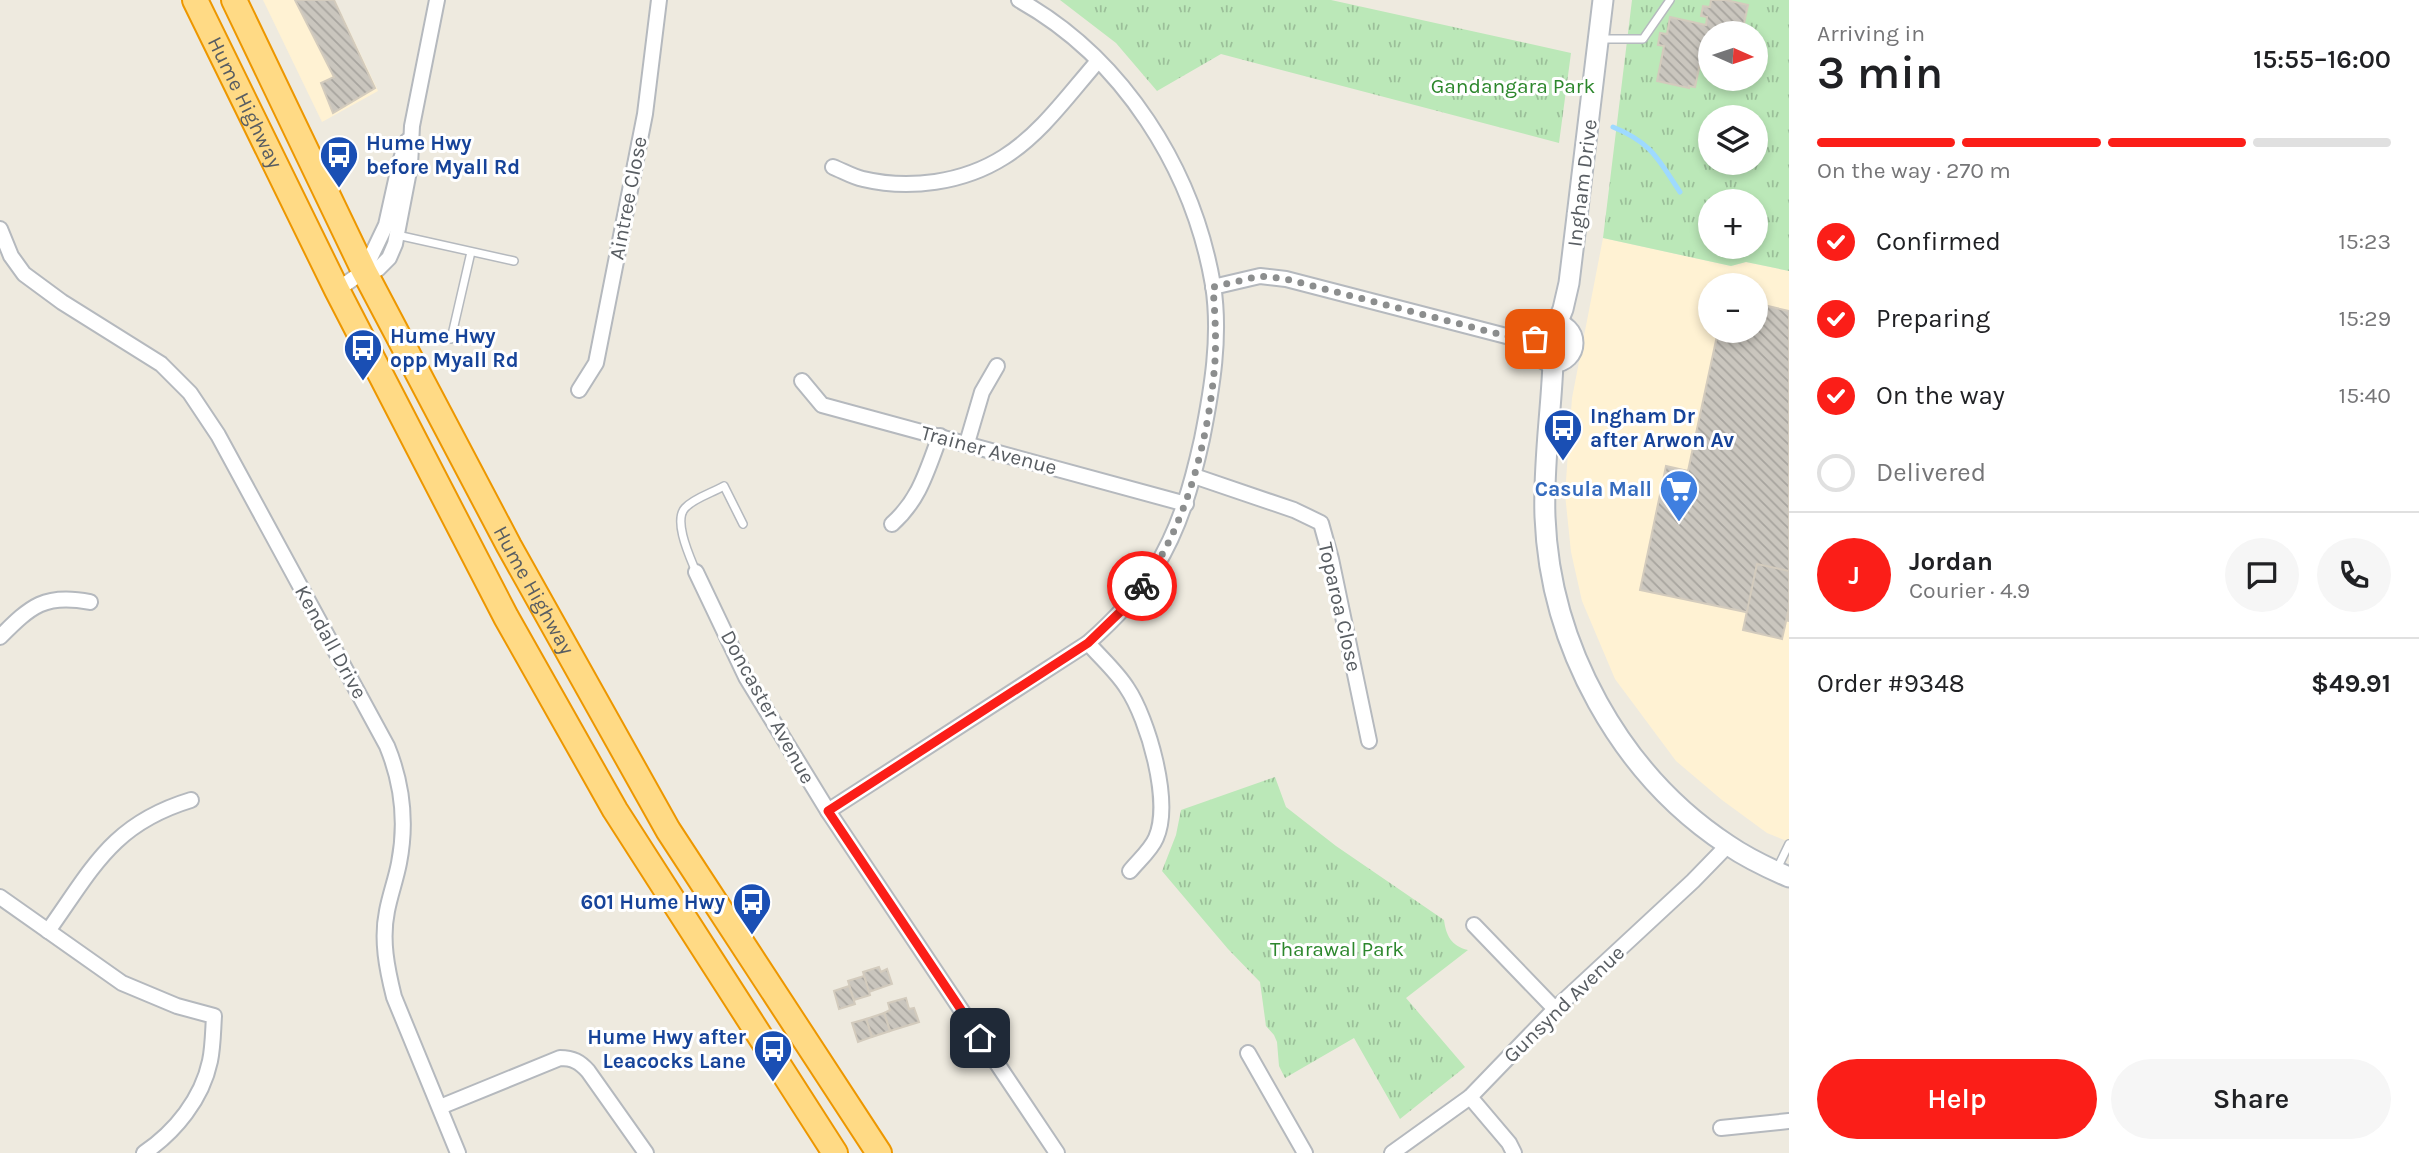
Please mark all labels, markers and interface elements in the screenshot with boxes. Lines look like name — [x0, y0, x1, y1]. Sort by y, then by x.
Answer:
text: Arriving in — [1817, 20, 1925, 47]
north arrow — [1698, 21, 1768, 91]
map controls — [1698, 21, 1768, 343]
street label: Hume Highway — [203, 33, 288, 172]
text: 15:55–16:00 — [2253, 44, 2391, 75]
text: 3 min — [1817, 46, 1943, 100]
park label: Gandangara Park — [1431, 74, 1595, 98]
button: layers — [1698, 105, 1768, 175]
street label: Ingham Drive — [1562, 118, 1602, 248]
place label: Hume Hwy before Myall Rd — [366, 131, 520, 179]
bus stop icon: Hume Hwy before Myall Rd — [318, 134, 360, 189]
street label: Aintree Close — [604, 134, 652, 262]
text: On the way · 270 m — [1817, 157, 2011, 184]
button: + — [1698, 189, 1768, 259]
icon: check — [1817, 223, 1855, 261]
text: Confirmed — [1876, 226, 2001, 257]
text: 15:23 — [2338, 228, 2391, 255]
button: − — [1698, 273, 1768, 343]
icon: check — [1817, 300, 1855, 338]
text: Preparing — [1876, 303, 1990, 334]
text: 15:29 — [2338, 305, 2391, 332]
pin — [1505, 309, 1565, 369]
icon: bag — [1516, 320, 1554, 358]
place label: Hume Hwy opp Myall Rd — [390, 324, 519, 372]
bus stop icon: Hume Hwy opp Myall Rd — [342, 327, 384, 382]
icon: check — [1817, 377, 1855, 415]
text: On the way — [1876, 380, 2005, 411]
text: 15:40 — [2339, 382, 2391, 409]
place label: Ingham Dr after Arwon Av — [1590, 404, 1734, 452]
bus stop icon: Ingham Dr after Arwon Av — [1542, 407, 1584, 462]
street label: Trainer Avenue — [918, 420, 1060, 480]
text: Delivered — [1876, 457, 1986, 488]
supermarket icon: Casula Mall — [1658, 468, 1700, 523]
place label: Casula Mall — [1535, 477, 1652, 501]
street label: Hume Highway — [488, 522, 579, 659]
button: chat — [2225, 538, 2299, 612]
button: phone — [2317, 538, 2391, 612]
street label: Toparoa Close — [1313, 540, 1367, 674]
text: Jordan — [1909, 546, 1993, 577]
courier — [1107, 551, 1177, 621]
text: J — [1848, 560, 1860, 591]
icon: bike — [1123, 567, 1161, 605]
text: Courier · 4.9 — [1909, 577, 2030, 604]
street label: Kendall Drive — [290, 581, 372, 703]
street label: Doncaster Avenue — [716, 626, 820, 788]
text: Order #9348 — [1817, 668, 1965, 699]
text: $49.91 — [2311, 668, 2391, 699]
bus stop icon: 601 Hume Hwy — [731, 881, 773, 936]
place label: 601 Hume Hwy — [581, 890, 725, 914]
park label: Tharawal Park — [1270, 937, 1404, 961]
street label: Gunsynd Avenue — [1499, 940, 1629, 1068]
pin — [950, 1008, 1010, 1068]
icon: home — [961, 1019, 999, 1057]
place label: Hume Hwy after Leacocks Lane — [587, 1025, 747, 1073]
bus stop icon: Hume Hwy after Leacocks Lane — [752, 1028, 794, 1083]
button: Help — [1817, 1059, 2097, 1139]
button: Share — [2111, 1059, 2391, 1139]

